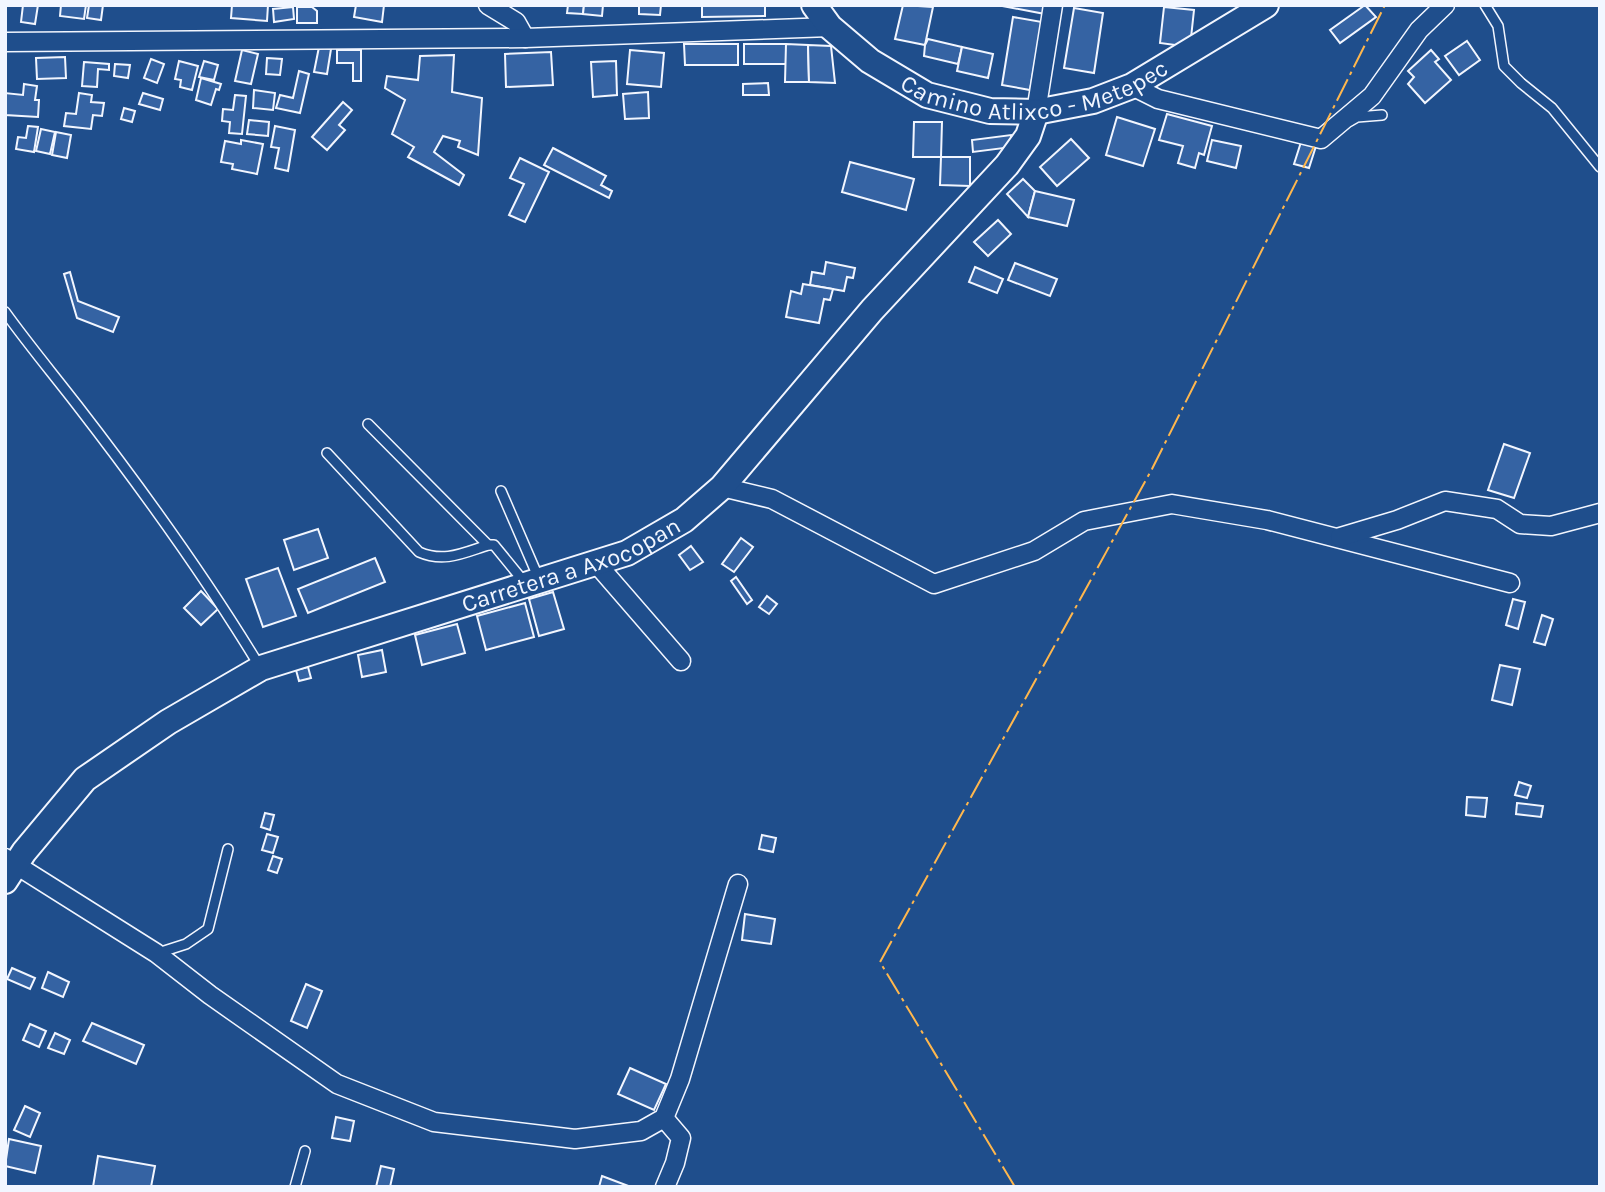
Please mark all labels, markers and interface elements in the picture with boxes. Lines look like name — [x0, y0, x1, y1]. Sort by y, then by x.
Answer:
street label: Camino Atlixco - Metepec — [896, 54, 1173, 126]
street label: Carretera a Axocopan — [458, 511, 685, 618]

